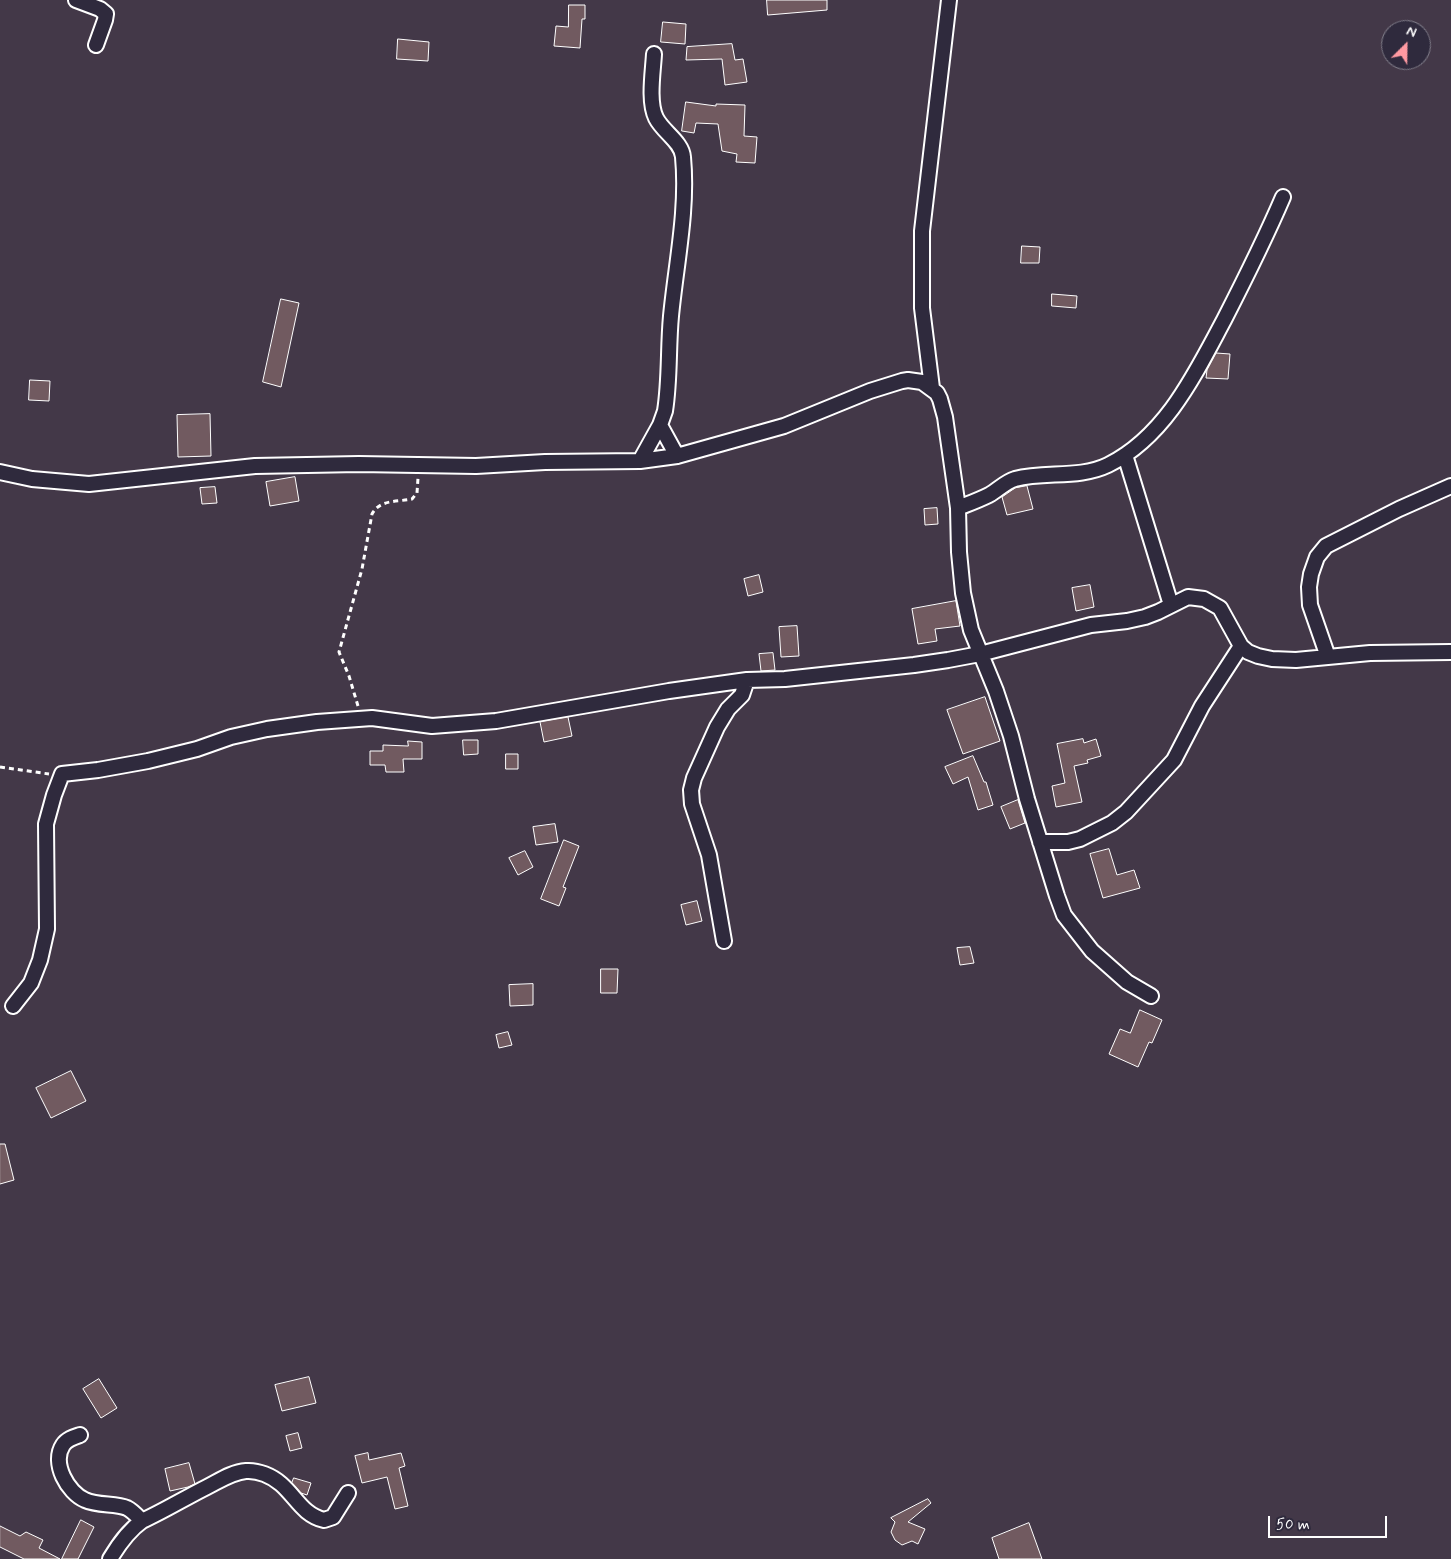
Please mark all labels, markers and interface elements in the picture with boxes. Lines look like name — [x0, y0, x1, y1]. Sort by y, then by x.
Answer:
north arrow — [1381, 20, 1431, 70]
text: N — [1404, 22, 1419, 42]
scale bar — [1271, 1506, 1390, 1538]
text: 50 m — [1276, 1515, 1310, 1535]

